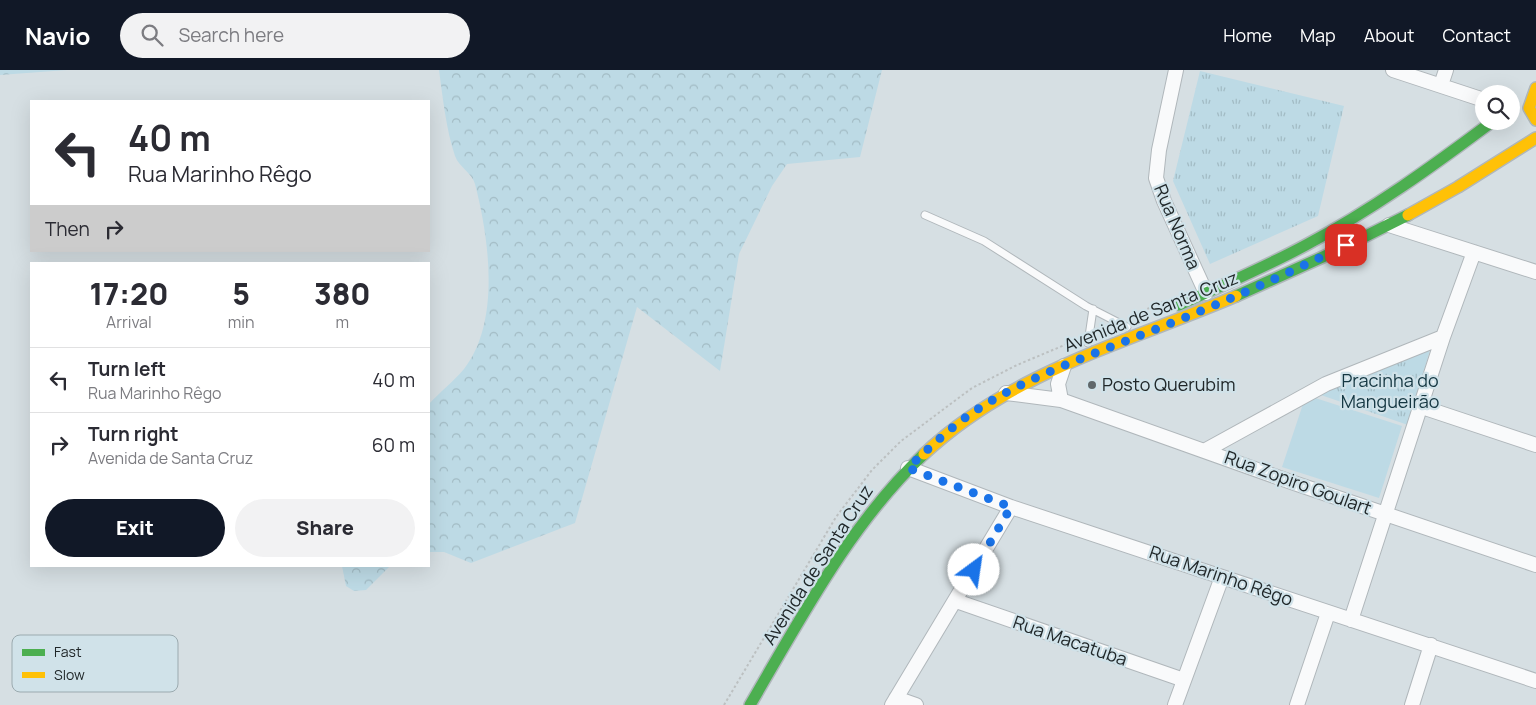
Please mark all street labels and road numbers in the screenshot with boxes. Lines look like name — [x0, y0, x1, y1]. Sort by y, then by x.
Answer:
street label: Rua Norma — [1149, 180, 1207, 273]
street label: Avenida de Santa Cruz — [1060, 265, 1241, 357]
street label: Rua Zopiro Goulart — [1222, 444, 1375, 520]
street label: Avenida de Santa Cruz — [756, 480, 878, 649]
street label: Rua Marinho Rêgo — [1146, 539, 1296, 611]
street label: Rua Macatuba — [1010, 609, 1131, 671]

